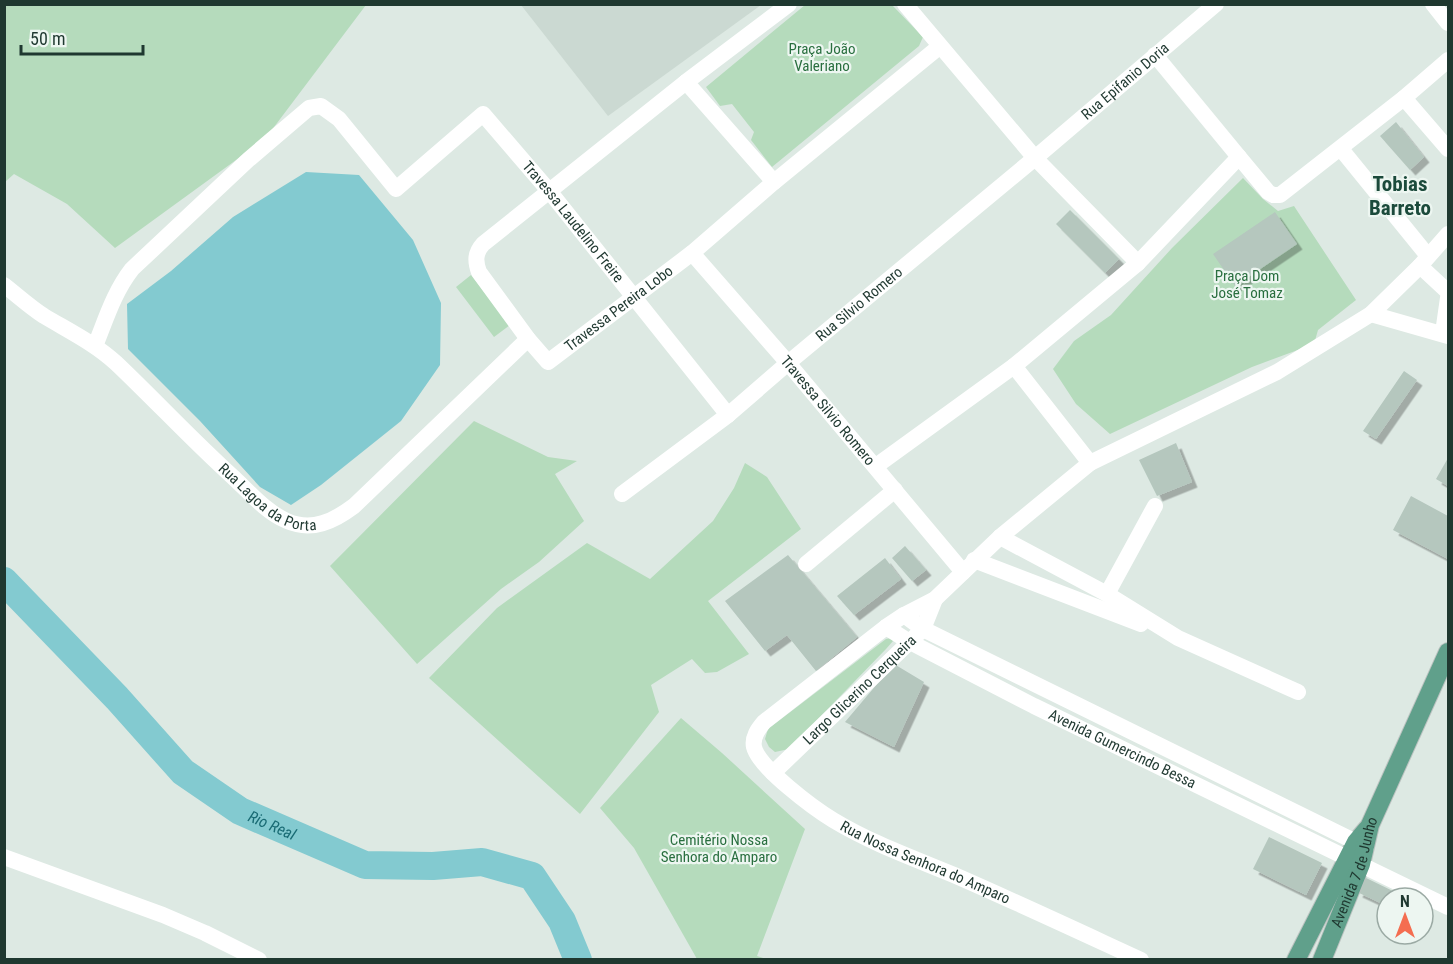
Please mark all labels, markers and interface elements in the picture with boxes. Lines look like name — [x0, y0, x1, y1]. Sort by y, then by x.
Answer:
scale bar — [21, 18, 142, 56]
text: 50 m — [30, 28, 65, 49]
street label: Rua Epifanio Doria — [1078, 39, 1173, 123]
park label: Praça João Valeriano — [789, 40, 855, 75]
street label: Travessa Laudelino Freire — [518, 157, 628, 286]
district label: Tobias Barreto — [1369, 172, 1431, 220]
street label: Travessa Pereira Lobo — [561, 262, 676, 355]
street label: Rua Silvio Romero — [812, 263, 906, 345]
park label: Praça Dom José Tomaz — [1211, 267, 1283, 302]
street label: Travessa Silvio Romero — [777, 352, 879, 469]
street label: Rua Lagoa da Porta — [215, 459, 317, 535]
street label: Largo Glicerino Cerqueira — [799, 631, 920, 748]
street label: Avenida Gumercindo Bessa — [1046, 705, 1199, 792]
water label: Rio Real — [246, 806, 299, 844]
street label: Avenida 7 de Junho — [1327, 814, 1382, 930]
street label: Rua Nossa Senhora do Amparo — [837, 817, 1013, 908]
park label: Cemitério Nossa Senhora do Amparo — [661, 831, 777, 866]
north arrow — [1375, 886, 1435, 946]
text: N — [1400, 892, 1410, 911]

